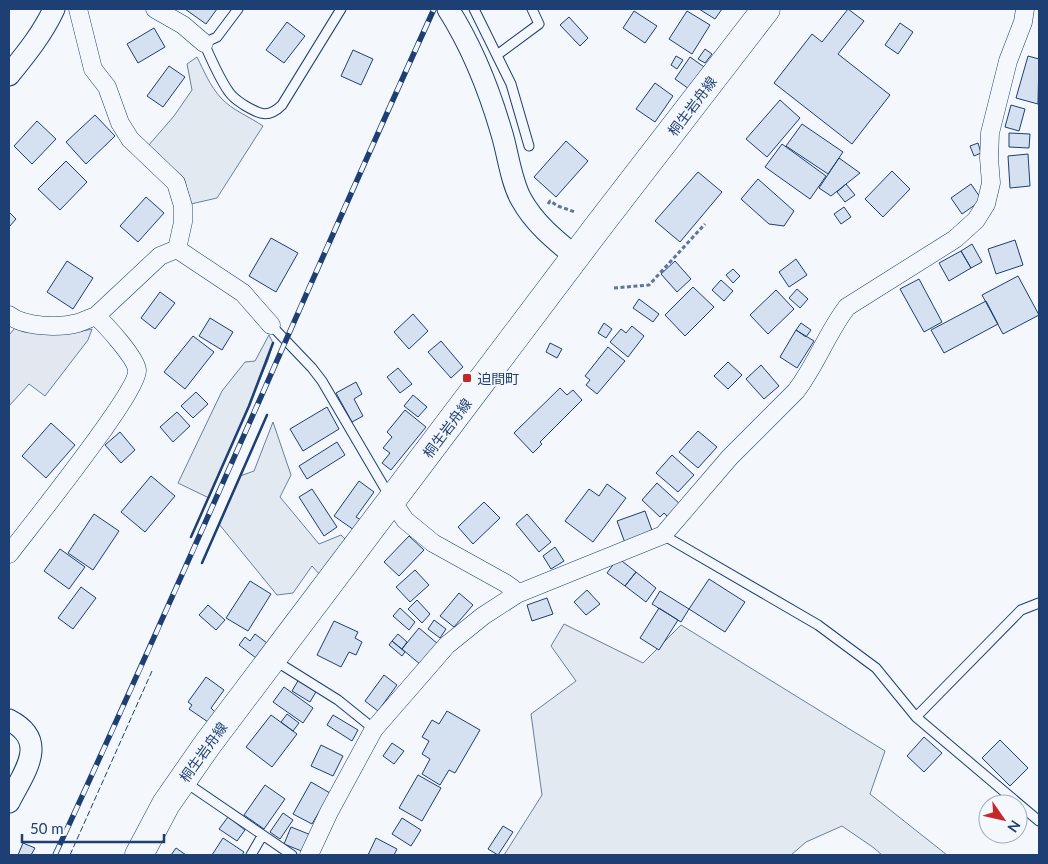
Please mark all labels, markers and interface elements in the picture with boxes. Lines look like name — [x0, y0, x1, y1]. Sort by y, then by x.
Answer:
street label: 桐生岩舟線 — [664, 73, 720, 139]
place label: 迫間町 — [477, 370, 519, 387]
marker: 迫間町 — [461, 372, 473, 384]
street label: 桐生岩舟線 — [419, 395, 475, 461]
street label: 桐生岩舟線 — [176, 719, 230, 785]
north arrow — [978, 794, 1028, 844]
scale bar — [22, 812, 165, 844]
text: N — [1004, 817, 1024, 836]
text: 50 m — [30, 819, 64, 837]

